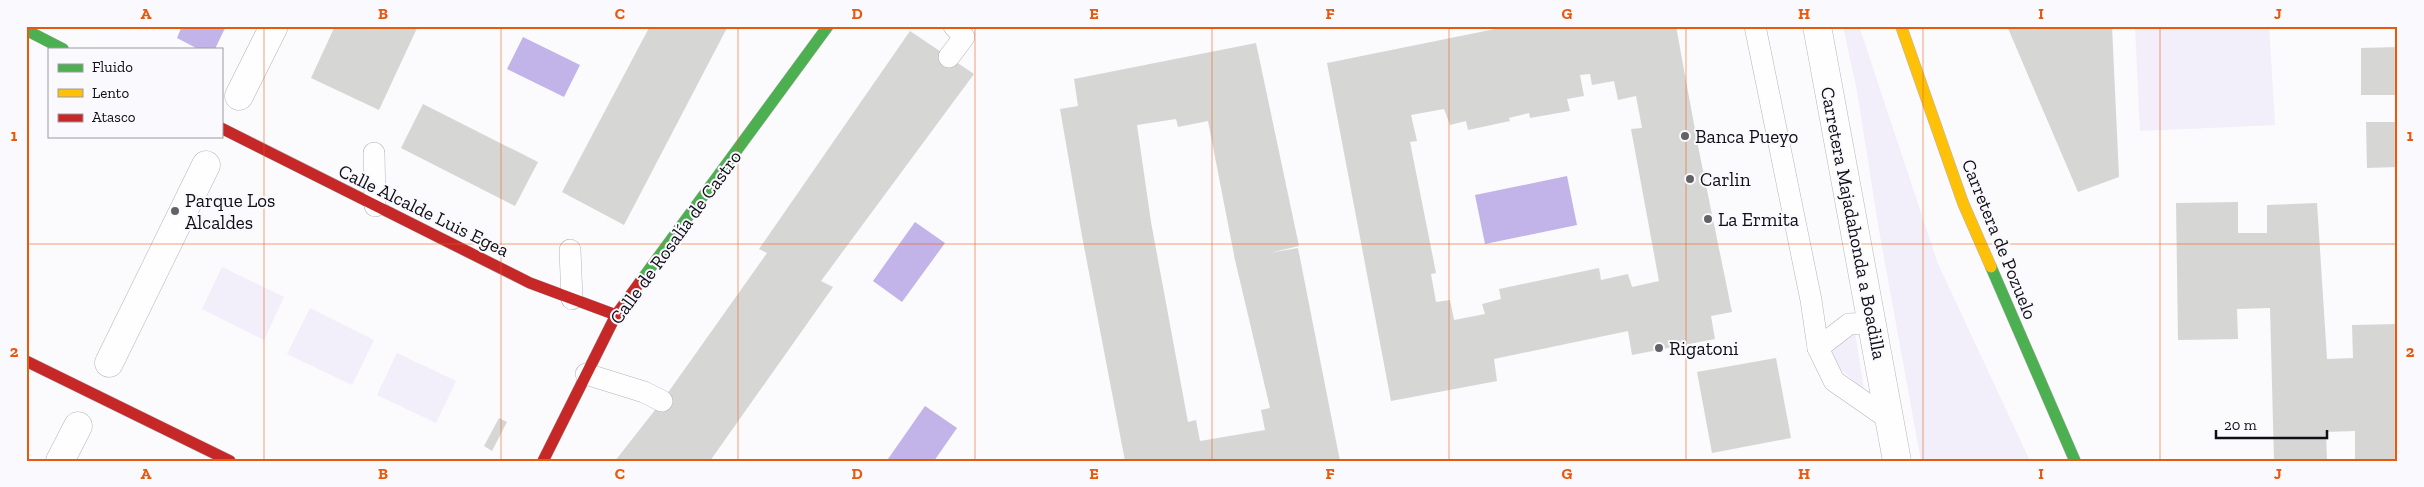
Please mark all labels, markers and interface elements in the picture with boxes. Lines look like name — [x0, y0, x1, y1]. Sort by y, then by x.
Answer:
text: A — [141, 4, 152, 23]
text: B — [378, 4, 388, 23]
text: C — [615, 4, 625, 23]
text: D — [851, 4, 863, 23]
text: E — [1089, 4, 1099, 23]
text: F — [1325, 4, 1335, 23]
text: G — [1562, 4, 1573, 23]
text: H — [1798, 4, 1810, 23]
text: I — [2038, 4, 2044, 23]
text: J — [2274, 4, 2282, 23]
legend — [48, 48, 222, 138]
text: Fluido — [92, 58, 133, 76]
text: Lento — [92, 84, 129, 102]
street label: Carretera Majadahonda a Boadilla — [1816, 85, 1891, 361]
text: Atasco — [92, 108, 136, 126]
place label: Banca Pueyo — [1695, 125, 1798, 148]
text: 1 — [11, 126, 18, 145]
text: 1 — [2407, 126, 2414, 145]
marker: Banca Pueyo — [1679, 130, 1691, 142]
street label: Calle de Rosalía de Castro — [605, 146, 746, 329]
street label: Carretera de Pozuelo — [1957, 156, 2042, 323]
street label: Calle Alcalde Luis Egea — [335, 159, 513, 262]
place label: Carlin — [1700, 168, 1751, 191]
marker: Carlin — [1684, 173, 1696, 185]
place label: Parque Los Alcaldes — [185, 189, 275, 234]
marker: Parque Los Alcaldes — [169, 205, 181, 217]
place label: La Ermita — [1718, 208, 1799, 231]
marker: La Ermita — [1702, 213, 1714, 225]
place label: Rigatoni — [1669, 337, 1739, 360]
text: 2 — [10, 342, 19, 361]
marker: Rigatoni — [1653, 342, 1665, 354]
text: 2 — [2406, 342, 2415, 361]
scale bar — [2216, 407, 2328, 439]
text: 20 m — [2224, 416, 2257, 434]
text: A — [141, 464, 152, 483]
text: B — [378, 464, 388, 483]
text: C — [615, 464, 625, 483]
text: D — [851, 464, 863, 483]
text: E — [1089, 464, 1099, 483]
text: F — [1325, 464, 1335, 483]
text: G — [1562, 464, 1573, 483]
text: H — [1798, 464, 1810, 483]
text: I — [2038, 464, 2044, 483]
text: J — [2274, 464, 2282, 483]

